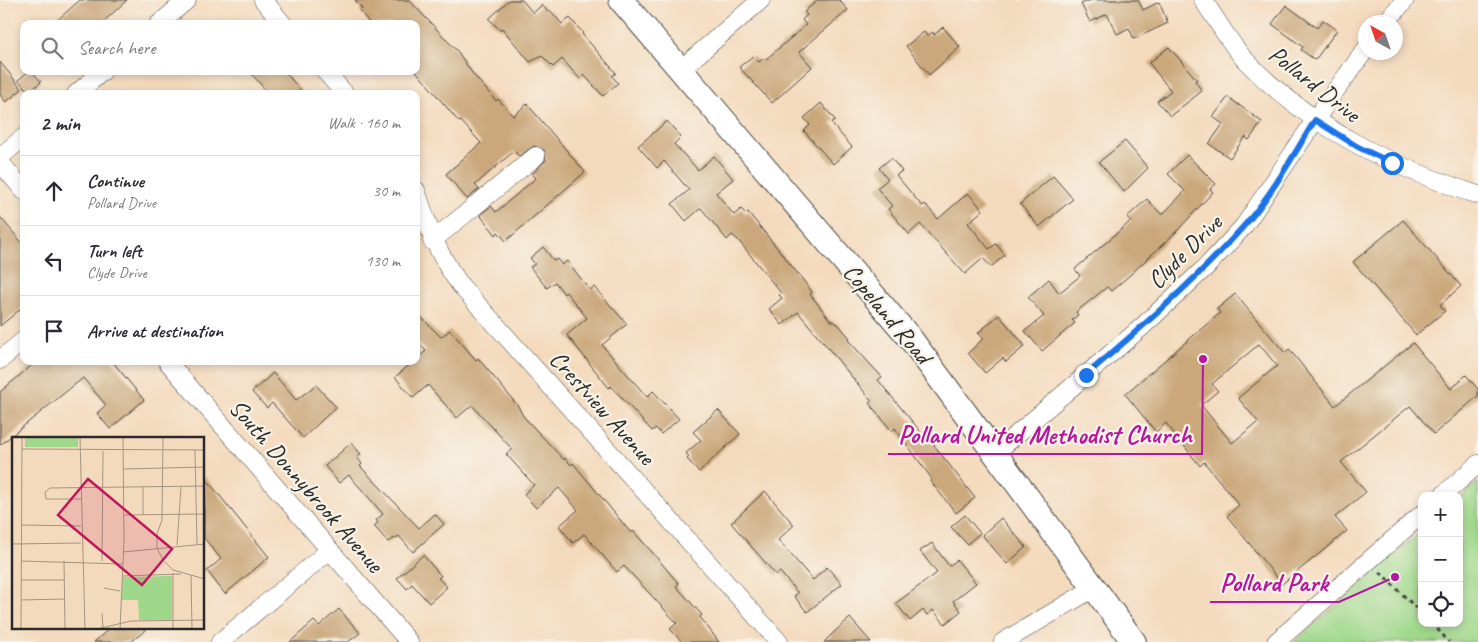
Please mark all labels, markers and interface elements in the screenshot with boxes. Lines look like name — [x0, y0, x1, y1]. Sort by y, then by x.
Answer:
north arrow — [1358, 15, 1403, 60]
search box — [20, 20, 420, 75]
icon: search — [38, 34, 66, 62]
text: Search here — [78, 36, 155, 60]
street label: Pollard Drive — [1262, 38, 1368, 131]
text: 2 min — [40, 110, 80, 136]
text: Walk · 160 m — [328, 113, 400, 133]
route start — [1381, 152, 1404, 175]
text: Continue — [87, 169, 144, 193]
icon: ahead — [40, 177, 68, 205]
text: 30 m — [373, 181, 400, 201]
text: Pollard Drive — [87, 193, 156, 213]
street label: Clyde Drive — [1140, 206, 1230, 296]
text: Turn left — [87, 239, 142, 263]
icon: left — [40, 247, 68, 275]
text: 130 m — [366, 251, 400, 271]
street label: Copeland Road — [836, 257, 941, 374]
text: Clyde Drive — [87, 263, 147, 283]
icon: arrive — [40, 317, 68, 345]
text: Arrive at destination — [87, 319, 223, 343]
street label: Crestview Avenue — [542, 344, 663, 473]
route end — [1075, 364, 1098, 387]
street label: South Donnybrook Avenue — [222, 392, 392, 581]
callout: Pollard United Methodist Church — [888, 413, 1202, 454]
text: Pollard United Methodist Church — [898, 418, 1193, 451]
inset map — [12, 437, 205, 630]
map controls — [1418, 492, 1463, 627]
button: + — [1418, 492, 1463, 537]
button: − — [1418, 537, 1463, 582]
callout: Pollard Park — [1210, 561, 1339, 602]
text: Pollard Park — [1220, 566, 1330, 599]
button: locate — [1418, 582, 1463, 627]

